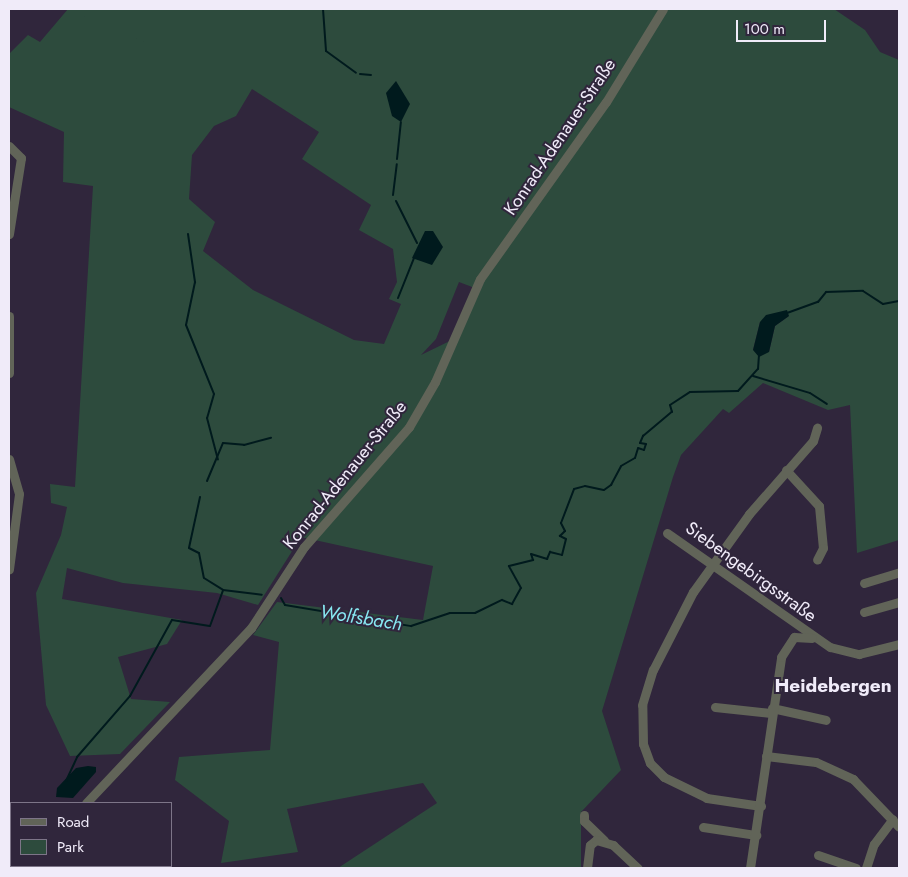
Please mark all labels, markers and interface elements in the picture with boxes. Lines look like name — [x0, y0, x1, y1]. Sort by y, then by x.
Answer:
scale bar — [738, 10, 828, 42]
text: 100 m — [744, 18, 785, 40]
street label: Konrad-Adenauer-Straße — [499, 55, 621, 219]
street label: Konrad-Adenauer-Straße — [279, 397, 411, 553]
street label: Siebengebirgsstraße — [681, 517, 821, 627]
water label: Wolfsbach — [318, 600, 404, 636]
district label: Heidebergen — [774, 675, 892, 697]
legend — [10, 802, 172, 867]
text: Road — [57, 811, 89, 833]
text: Park — [57, 836, 84, 858]

